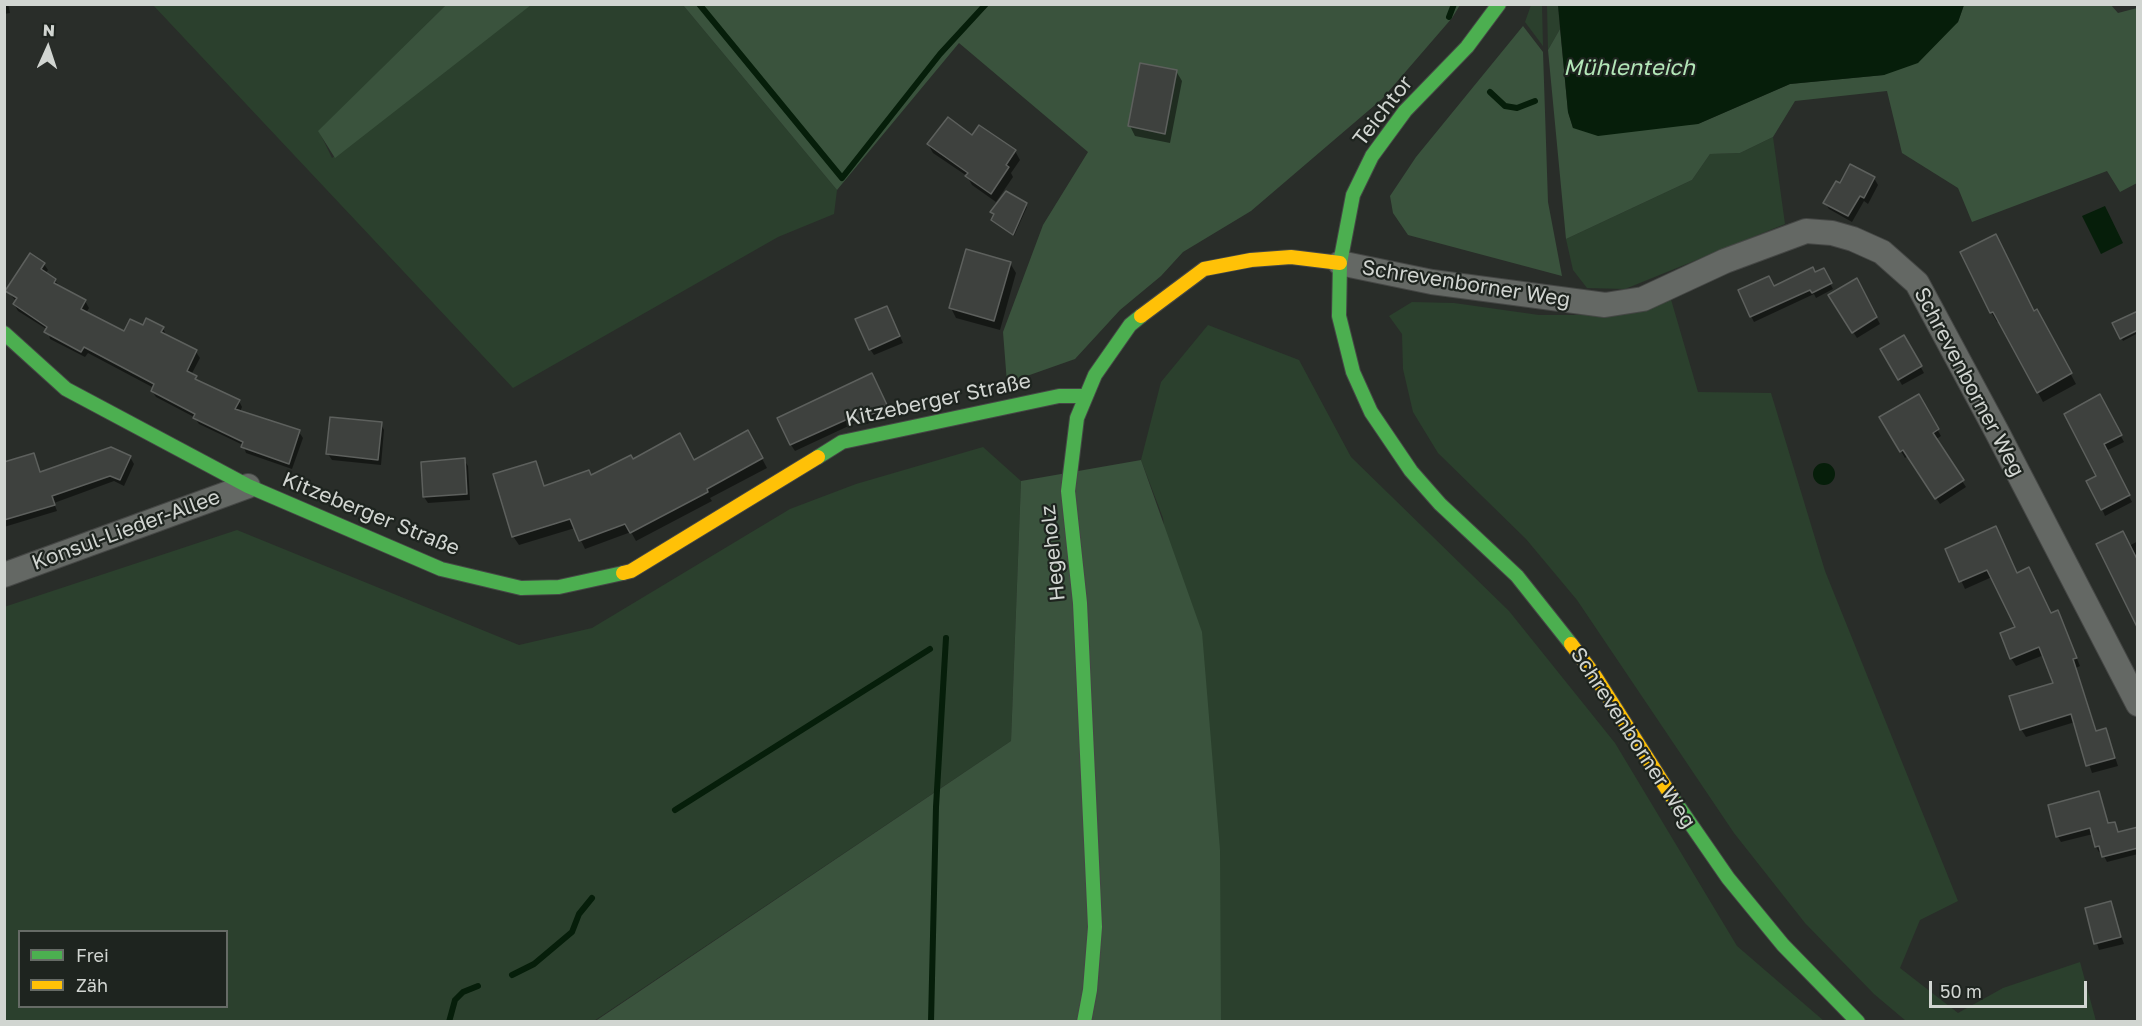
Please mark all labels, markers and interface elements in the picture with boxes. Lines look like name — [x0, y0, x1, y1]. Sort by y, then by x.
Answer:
north arrow — [18, 18, 78, 78]
text: N — [42, 20, 56, 40]
water label: Mühlenteich — [1563, 55, 1695, 81]
street label: Teichtor — [1348, 71, 1418, 151]
street label: Schrevenborner Weg — [1360, 255, 1572, 313]
street label: Schrevenborner Weg — [1908, 283, 2030, 481]
street label: Kitzeberger Straße — [843, 368, 1033, 432]
street label: Kitzeberger Straße — [279, 467, 463, 561]
street label: Konsul-Lieder-Allee — [29, 484, 223, 576]
street label: Hegeholz — [1035, 504, 1071, 602]
street label: Schrevenborner Weg — [1565, 643, 1701, 833]
legend — [18, 930, 228, 1008]
text: Frei — [76, 944, 109, 966]
scale bar — [1932, 969, 2090, 1007]
text: Zäh — [76, 974, 108, 996]
text: 50 m — [1940, 980, 1982, 1002]

